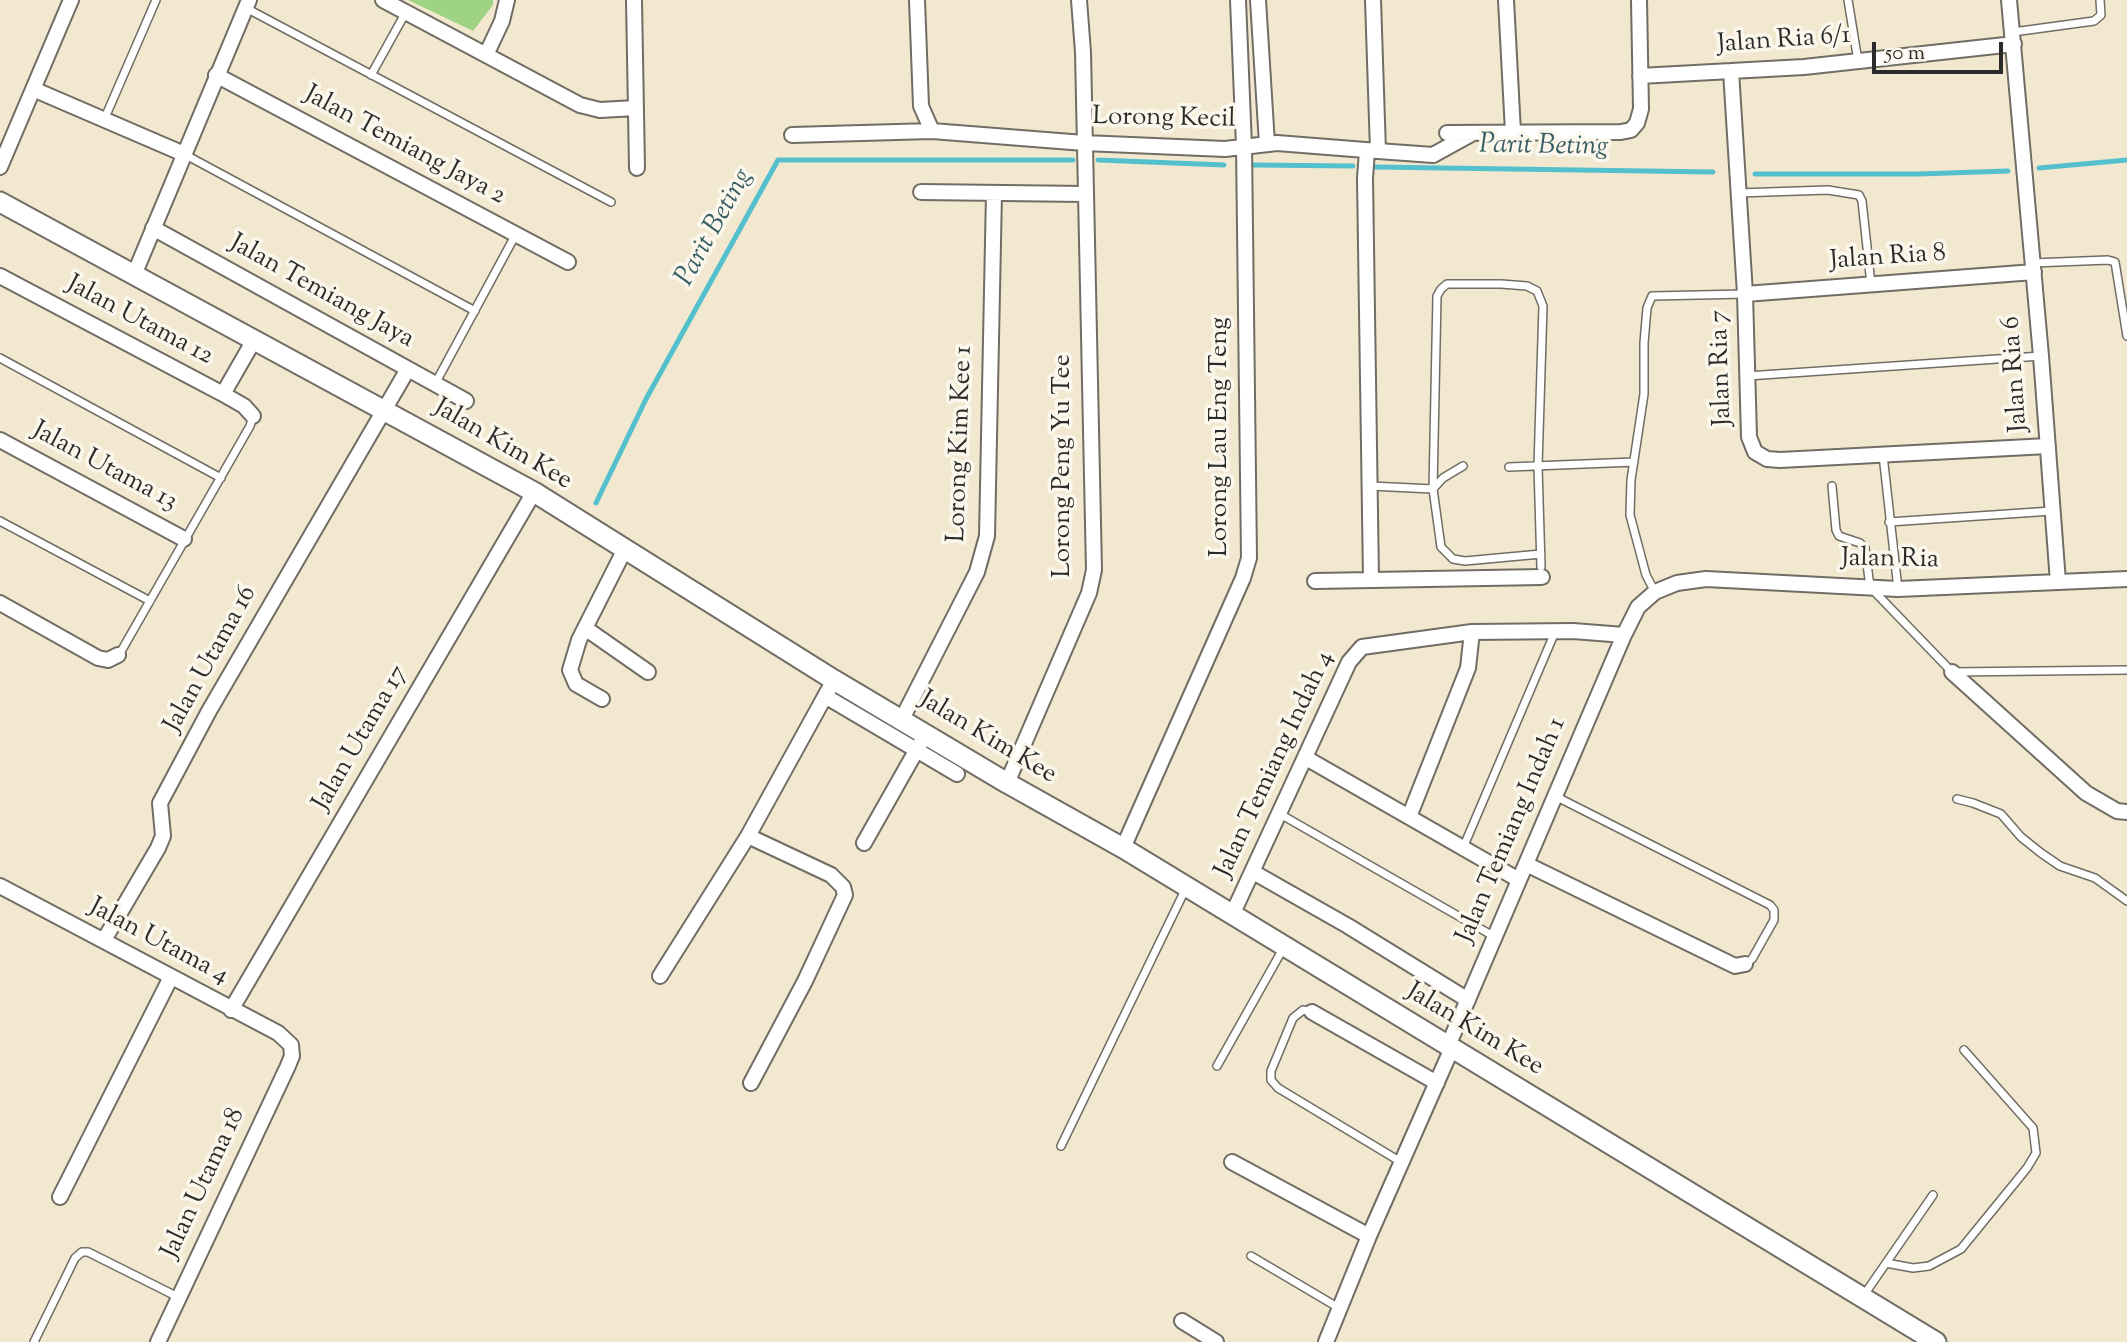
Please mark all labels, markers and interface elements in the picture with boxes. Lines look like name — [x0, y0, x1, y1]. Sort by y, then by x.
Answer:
street label: Jalan Ria 6/1 — [1716, 22, 1852, 62]
scale bar — [1875, 28, 2006, 72]
text: 50 m — [1885, 39, 1925, 69]
street label: Jalan Temiang Jaya 2 — [298, 81, 510, 213]
street label: Lorong Kecil — [1092, 103, 1236, 137]
water label: Parit Beting — [1479, 130, 1609, 166]
water label: Parit Beting — [670, 163, 762, 293]
street label: Jalan Temiang Jaya — [223, 229, 419, 357]
street label: Jalan Ria 8 — [1829, 239, 1947, 279]
street label: Jalan Utama 12 — [60, 270, 218, 374]
street label: Jalan Ria 7 — [1705, 309, 1741, 427]
street label: Jalan Ria 6 — [1997, 315, 2037, 433]
street label: Lorong Lau Eng Teng — [1206, 317, 1238, 557]
street label: Lorong Kim Kee 1 — [943, 345, 981, 543]
street label: Lorong Peng Yu Tee — [1049, 354, 1081, 578]
street label: Jalan Kim Kee — [427, 394, 577, 498]
street label: Jalan Utama 13 — [26, 417, 182, 519]
street label: Jalan Ria — [1841, 545, 1939, 577]
street label: Jalan Utama 16 — [159, 581, 265, 739]
street label: Jalan Temiang Indah 4 — [1210, 647, 1342, 883]
street label: Jalan Utama 17 — [308, 661, 416, 817]
street label: Jalan Kim Kee — [913, 686, 1061, 792]
street label: Jalan Temiang Indah 1 — [1451, 714, 1575, 948]
street label: Jalan Utama 4 — [83, 893, 233, 993]
street label: Jalan Kim Kee — [1400, 978, 1548, 1084]
street label: Jalan Utama 18 — [157, 1104, 253, 1264]

